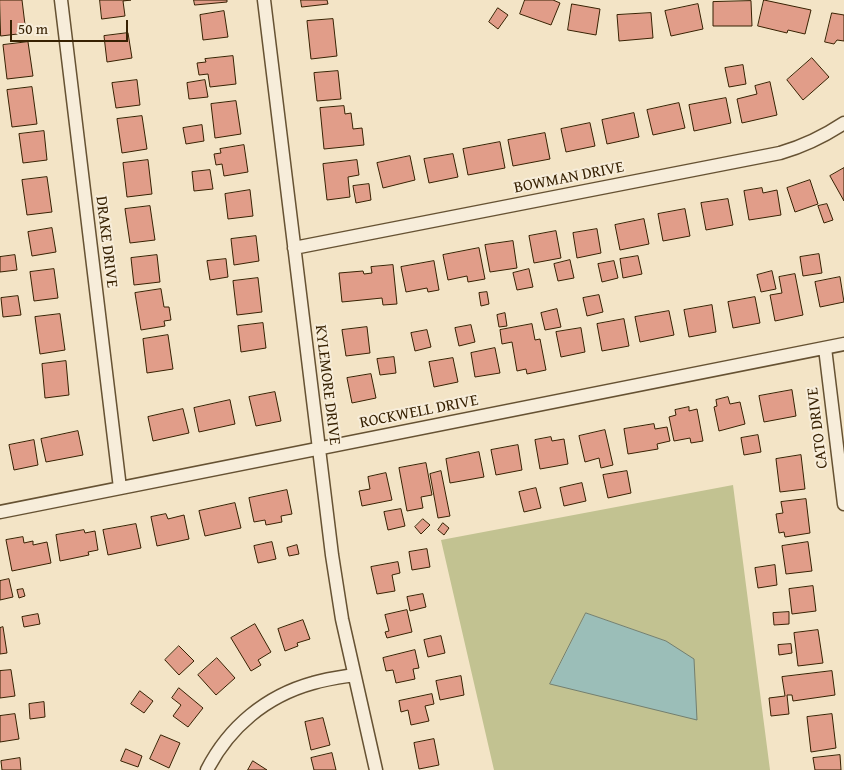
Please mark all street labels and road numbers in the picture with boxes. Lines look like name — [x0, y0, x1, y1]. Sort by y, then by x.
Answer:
street label: BOWMAN DRIVE — [512, 158, 626, 198]
street label: DRAKE DRIVE — [91, 195, 121, 289]
street label: KYLEMORE DRIVE — [310, 324, 344, 446]
street label: CATO DRIVE — [803, 386, 833, 470]
street label: ROCKWELL DRIVE — [358, 391, 480, 433]

